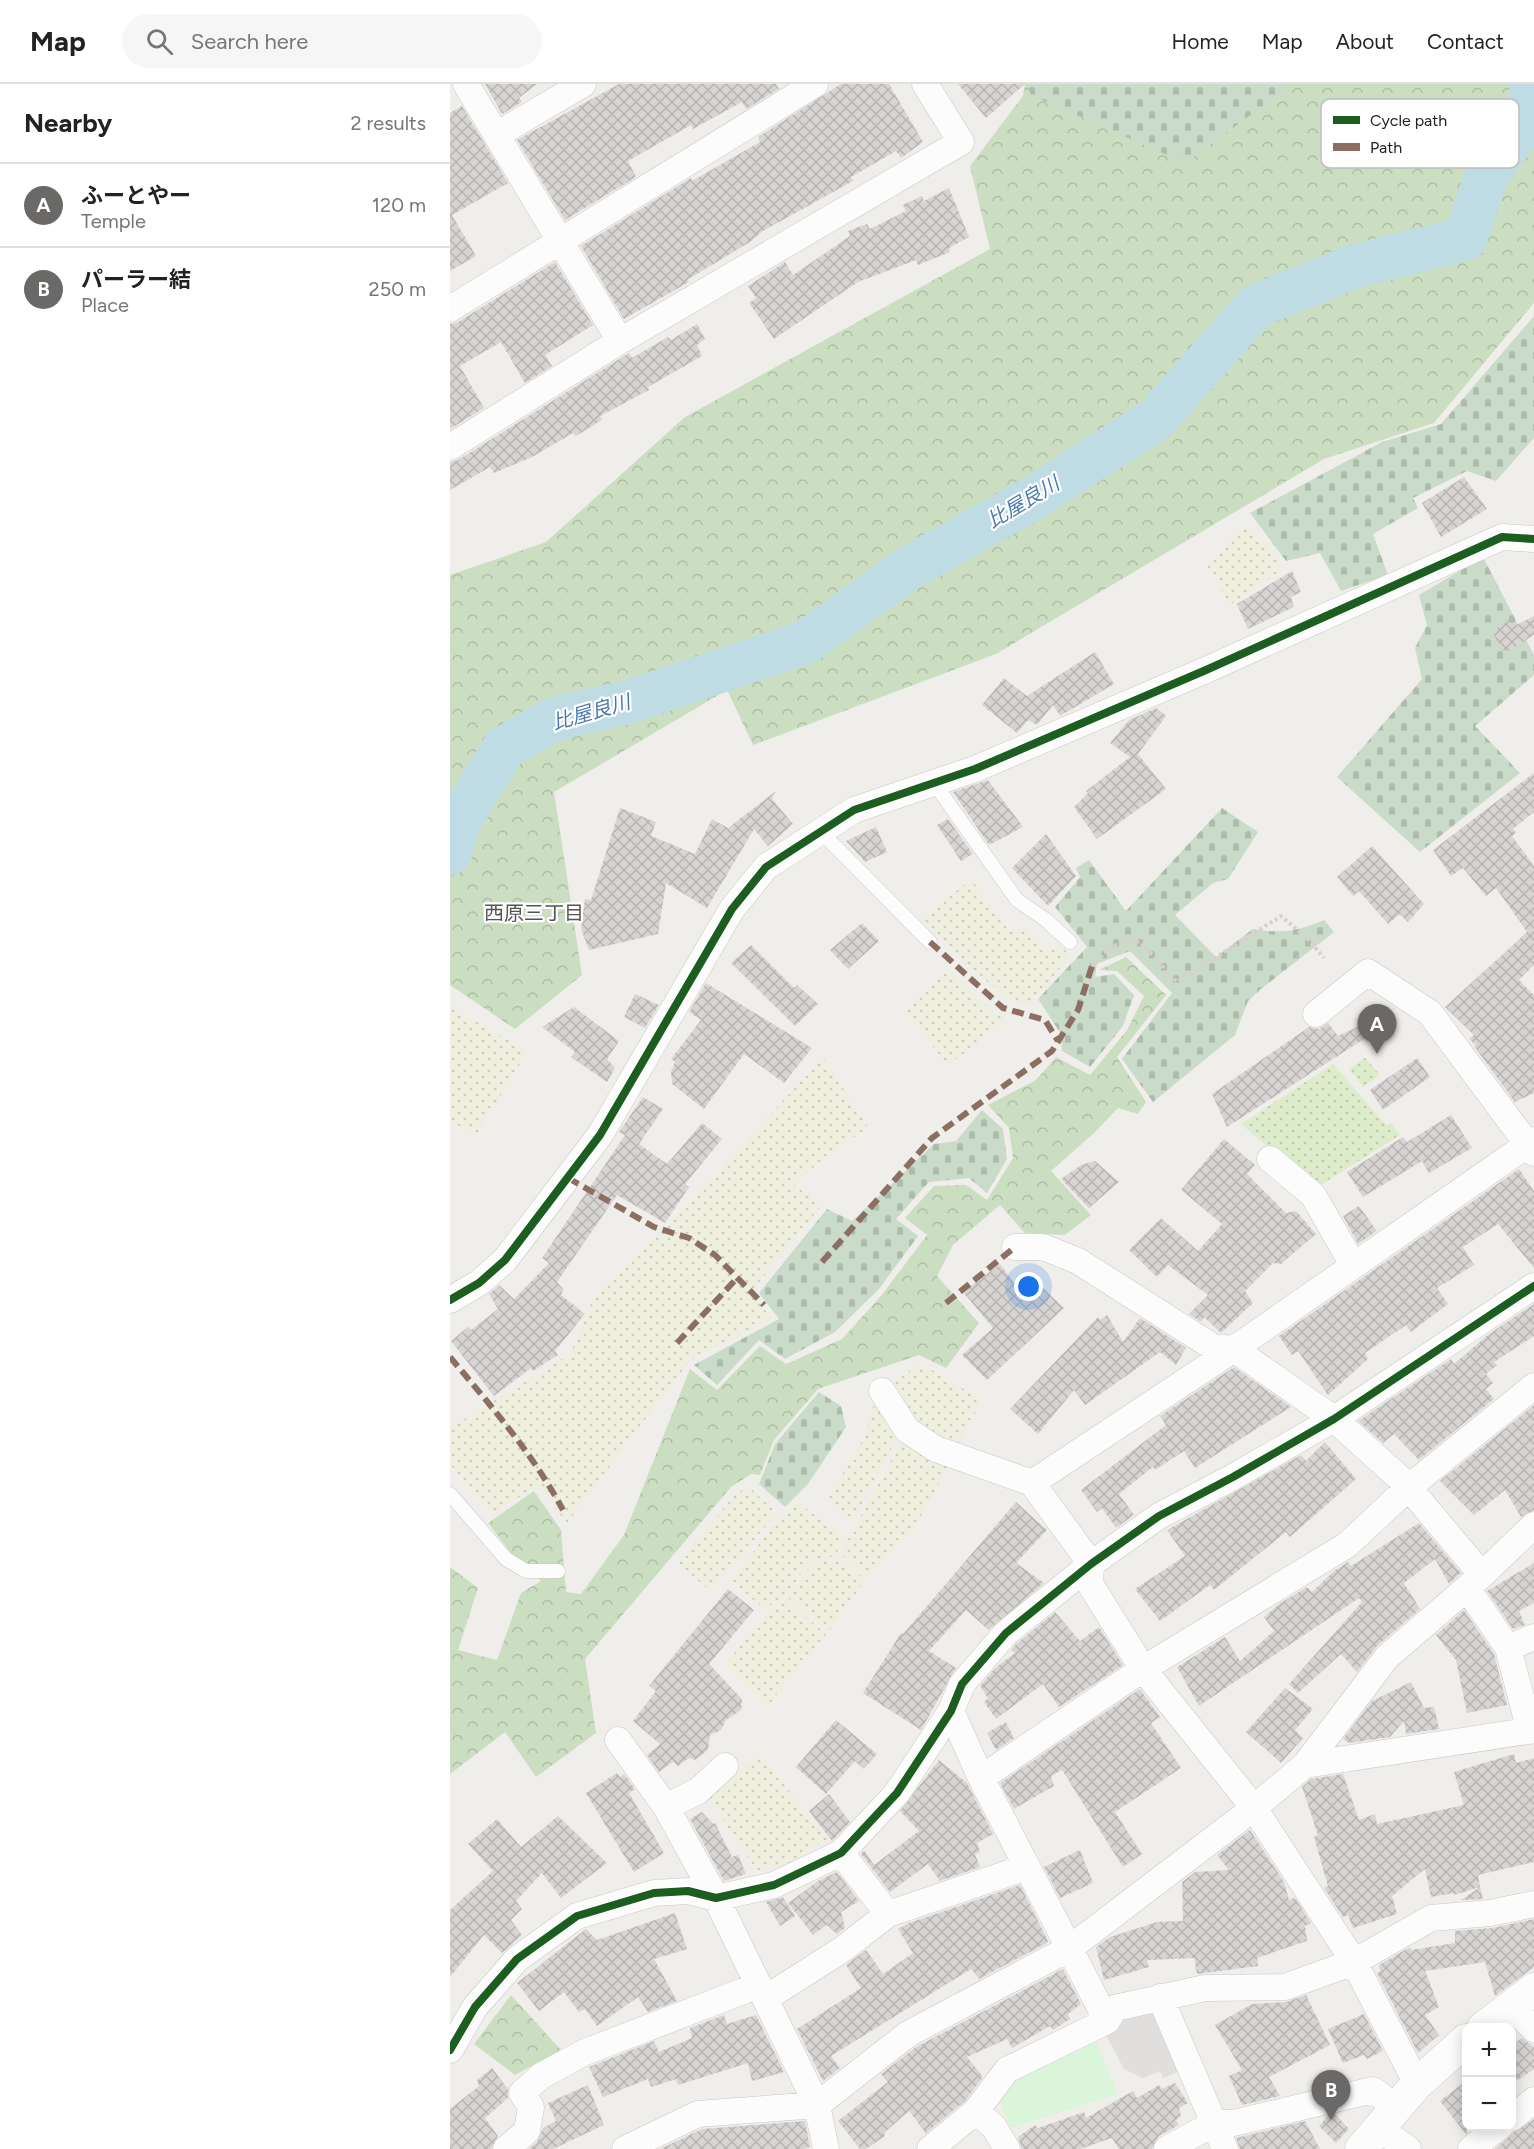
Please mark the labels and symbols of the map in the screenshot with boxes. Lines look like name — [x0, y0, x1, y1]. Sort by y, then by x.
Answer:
legend — [1321, 99, 1519, 168]
text: Cycle path — [1370, 111, 1447, 130]
text: Path — [1370, 138, 1402, 157]
water label: 比屋良川 — [983, 470, 1065, 533]
water label: 比屋良川 — [549, 689, 635, 735]
district label: 西原三丁目 — [484, 901, 584, 925]
pin: A — [1358, 1004, 1396, 1054]
your location — [1014, 1272, 1043, 1301]
pin: B — [1312, 2070, 1350, 2120]

